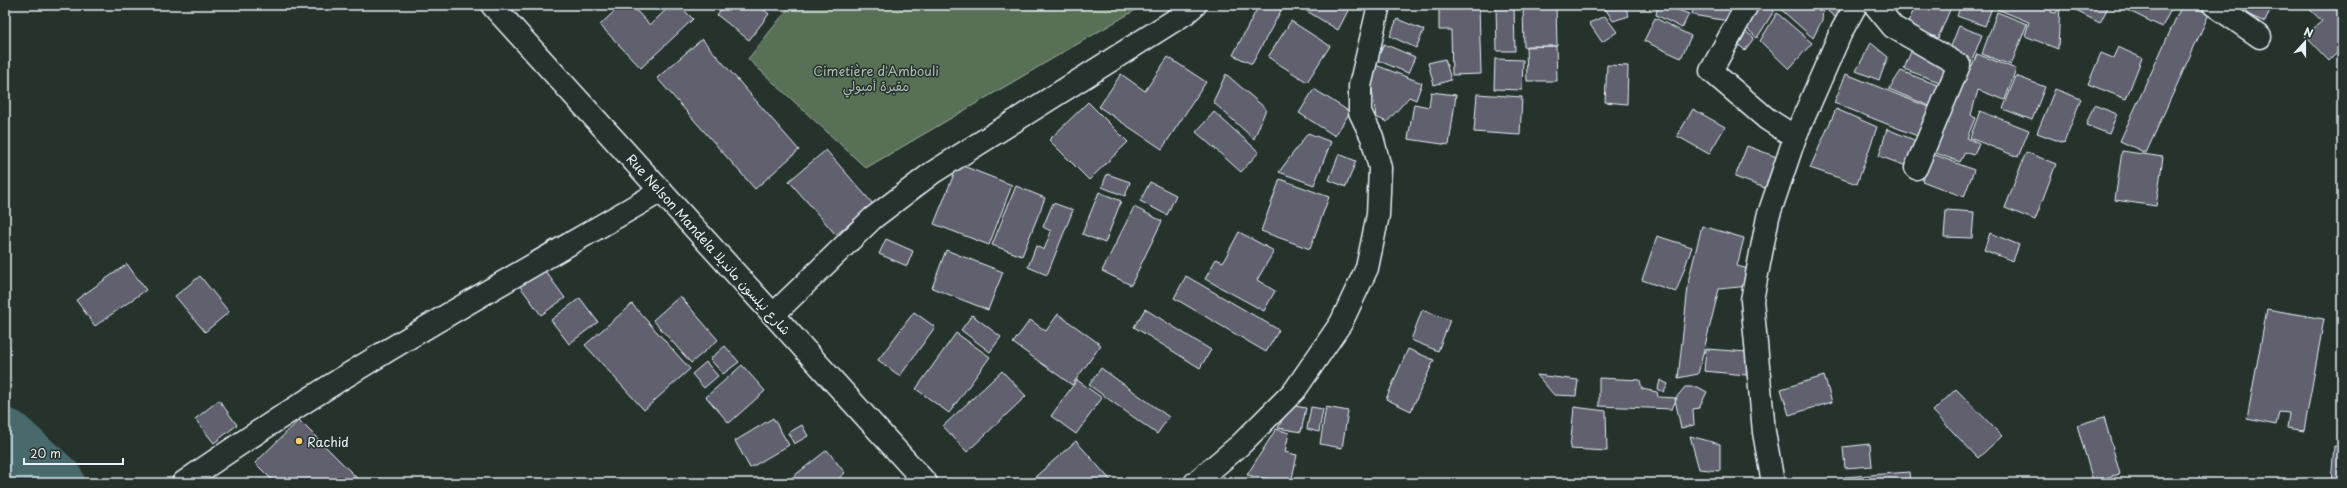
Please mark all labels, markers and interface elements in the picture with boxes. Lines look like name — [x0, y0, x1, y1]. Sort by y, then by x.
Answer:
north arrow — [2285, 22, 2325, 62]
text: N — [2302, 23, 2316, 42]
park label: Cimetière d'Ambouli مقبرة أمبولي — [813, 61, 939, 98]
street label: Rue Nelson Mandela شارع نيلسون مانديلا — [622, 149, 796, 339]
place label: Rachid — [307, 432, 349, 451]
marker: Rachid — [294, 436, 304, 446]
scale bar — [24, 440, 123, 466]
text: 20 m — [30, 444, 61, 462]

